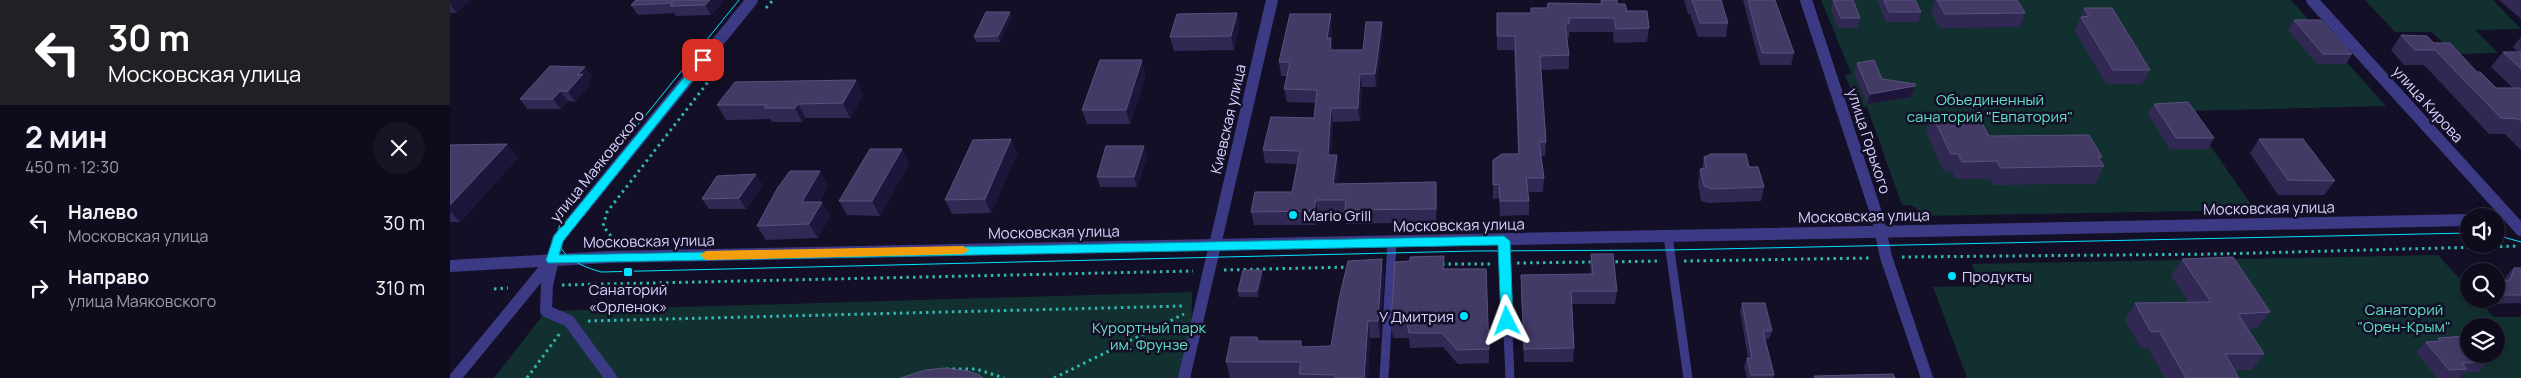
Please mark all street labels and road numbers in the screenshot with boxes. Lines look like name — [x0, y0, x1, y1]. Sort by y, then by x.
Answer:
street label: улица Кирова — [2388, 61, 2468, 147]
street label: Киевская улица — [1205, 62, 1251, 176]
street label: улица Горького — [1842, 86, 1896, 197]
street label: улица Маяковского — [545, 105, 649, 227]
street label: Московская улица — [2203, 196, 2335, 220]
street label: Московская улица — [1798, 204, 1930, 228]
street label: Московская улица — [1393, 213, 1525, 237]
street label: Московская улица — [988, 220, 1120, 244]
street label: Московская улица — [583, 229, 715, 253]

